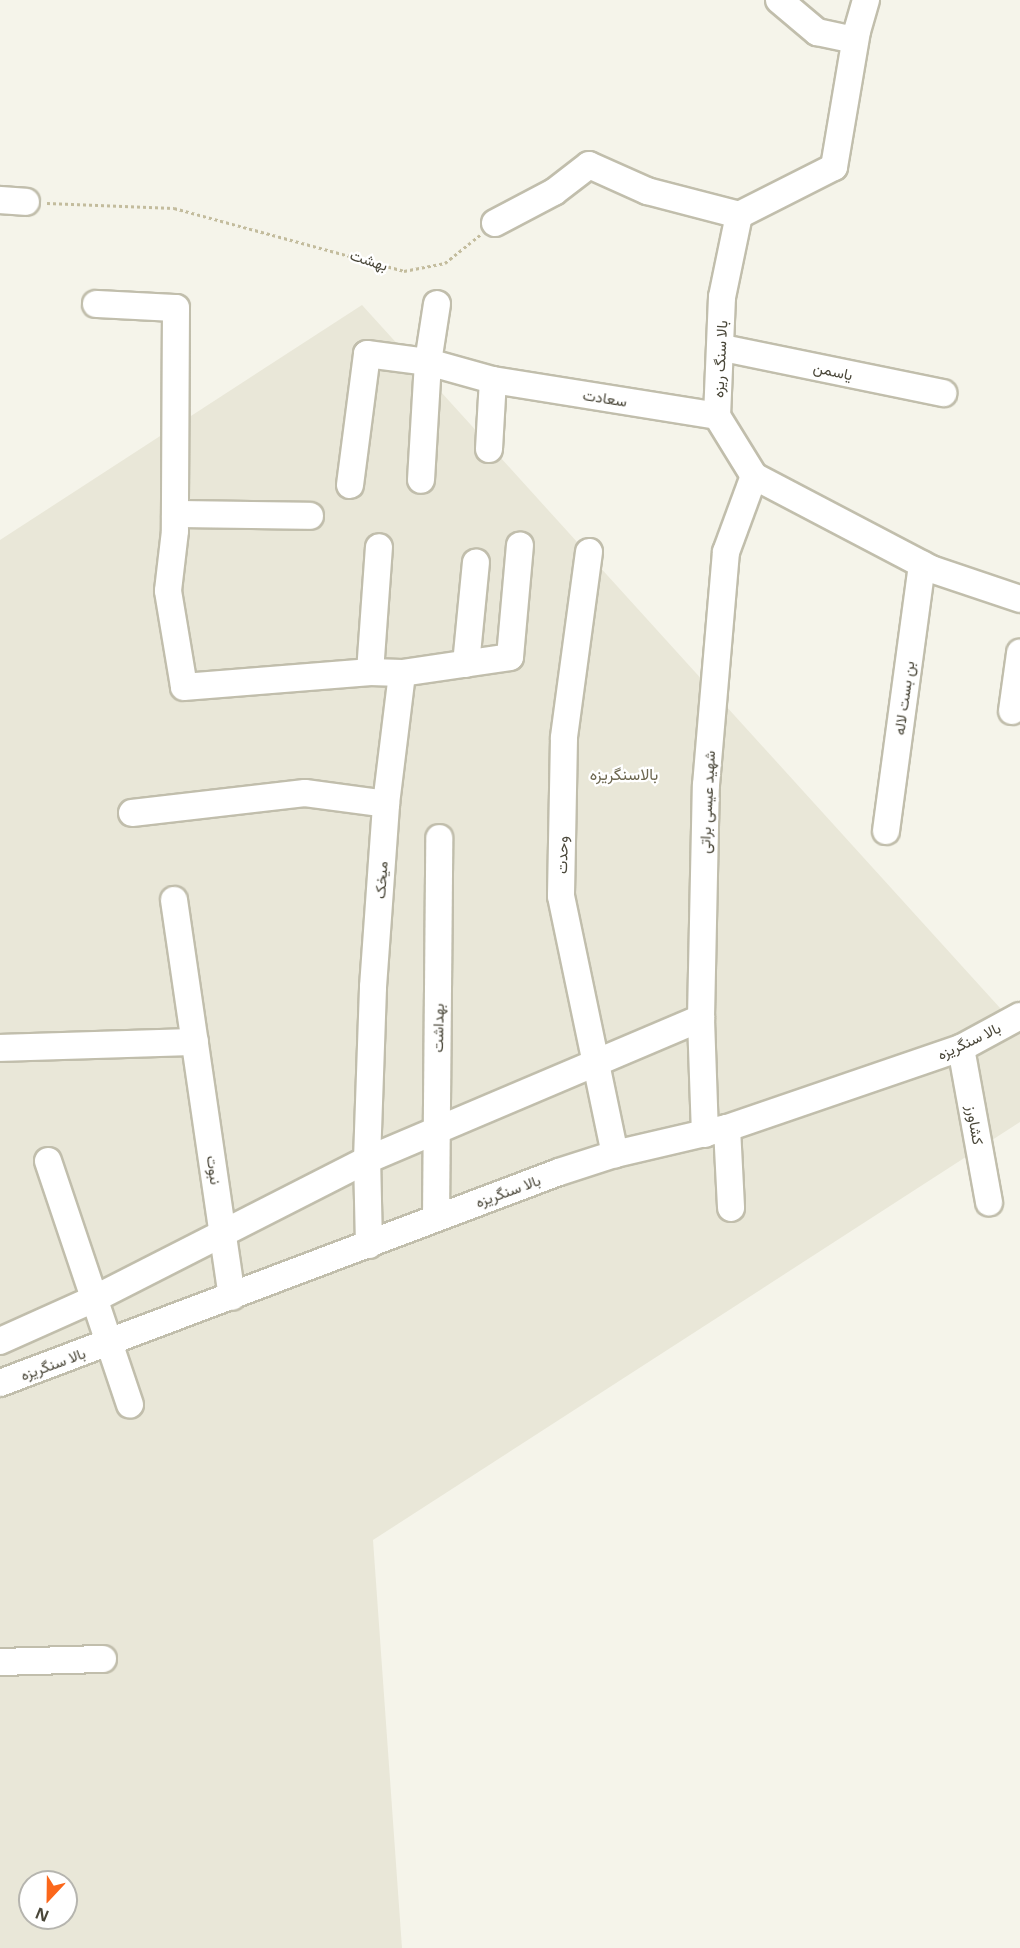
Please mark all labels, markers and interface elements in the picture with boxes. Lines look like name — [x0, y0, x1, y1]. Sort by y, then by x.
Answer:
street label: بهشت — [348, 245, 390, 275]
street label: بالا سنگ ریزه — [709, 320, 731, 398]
street label: یاسمن — [812, 358, 854, 384]
street label: سعادت — [582, 386, 628, 410]
street label: بن بست لاله — [890, 660, 918, 736]
street label: شهید عیسی براتی — [695, 750, 719, 854]
district label: بالاسنگریزه — [590, 764, 658, 784]
street label: وحدت — [553, 836, 571, 874]
street label: میخک — [371, 861, 391, 899]
street label: بهداشت — [429, 1003, 447, 1053]
street label: بالا سنگریزه — [934, 1018, 1004, 1064]
street label: کشاورز — [963, 1104, 987, 1146]
street label: نبوت — [203, 1154, 225, 1186]
street label: بالا سنگریزه — [473, 1171, 543, 1211]
street label: بالا سنگریزه — [18, 1344, 88, 1384]
north arrow — [18, 1870, 78, 1930]
text: N — [32, 1902, 52, 1927]

